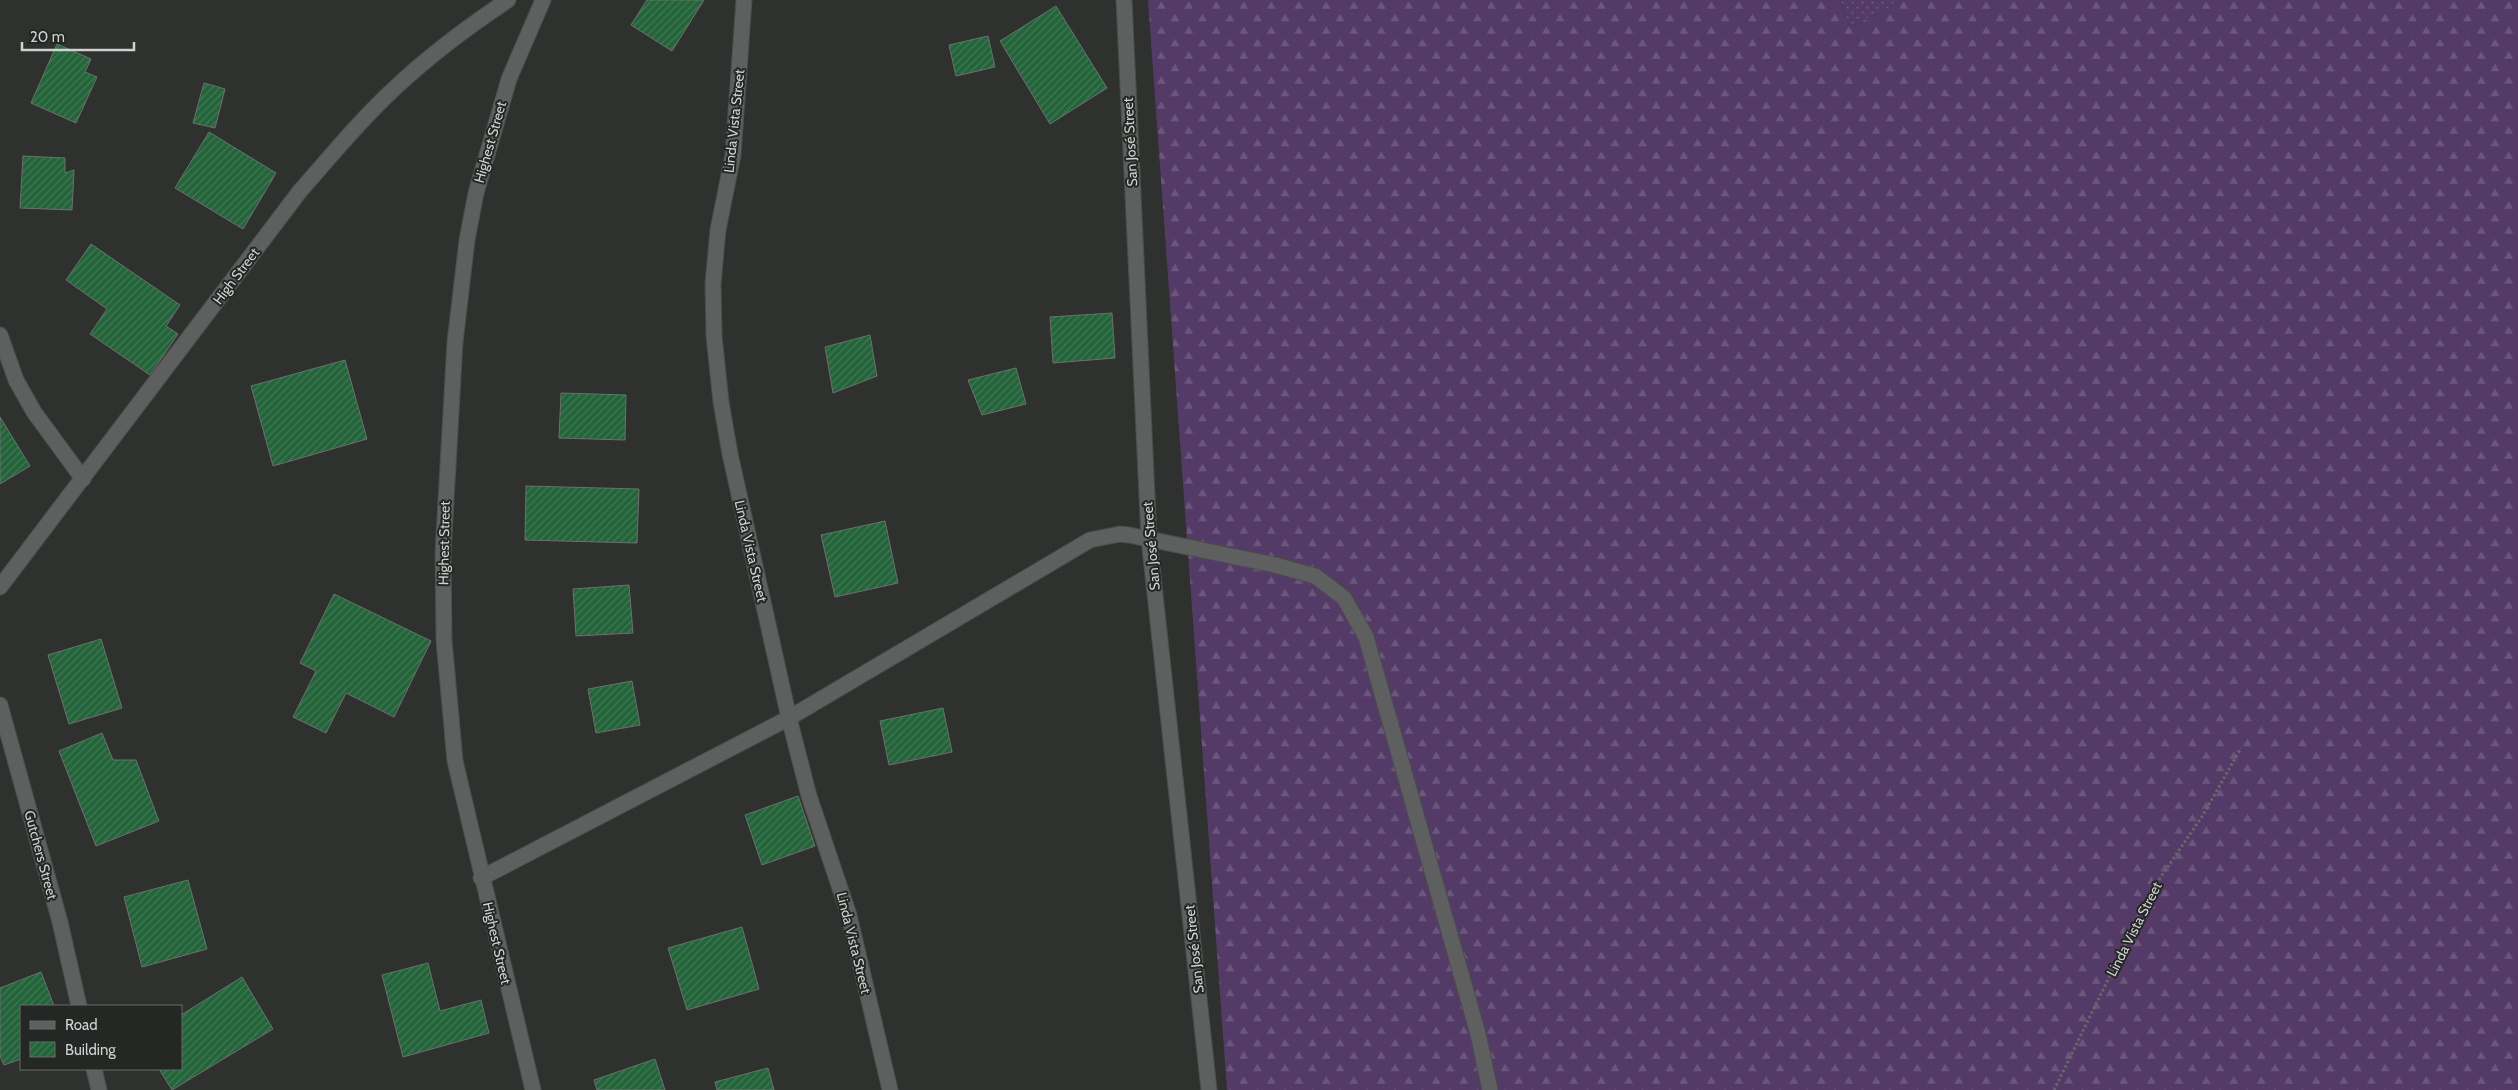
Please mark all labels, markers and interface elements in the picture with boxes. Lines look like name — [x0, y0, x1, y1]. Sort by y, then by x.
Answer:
scale bar — [22, 20, 135, 52]
text: 20 m — [30, 28, 65, 46]
street label: Linda Vista Street — [720, 68, 748, 174]
street label: San José Street — [1119, 97, 1141, 187]
street label: Highest Street — [470, 99, 510, 185]
street label: High Street — [209, 244, 263, 308]
street label: Linda Vista Street — [731, 498, 772, 604]
street label: Highest Street — [434, 501, 454, 585]
street label: San José Street — [1138, 501, 1164, 591]
street label: Gutchers Street — [20, 808, 62, 902]
street label: Linda Vista Street — [2102, 878, 2166, 979]
street label: Linda Vista Street — [833, 890, 875, 996]
street label: Highest Street — [479, 900, 515, 986]
street label: San José Street — [1180, 904, 1208, 994]
legend — [20, 1005, 182, 1070]
text: Road — [65, 1016, 98, 1034]
text: Building — [65, 1041, 116, 1059]

